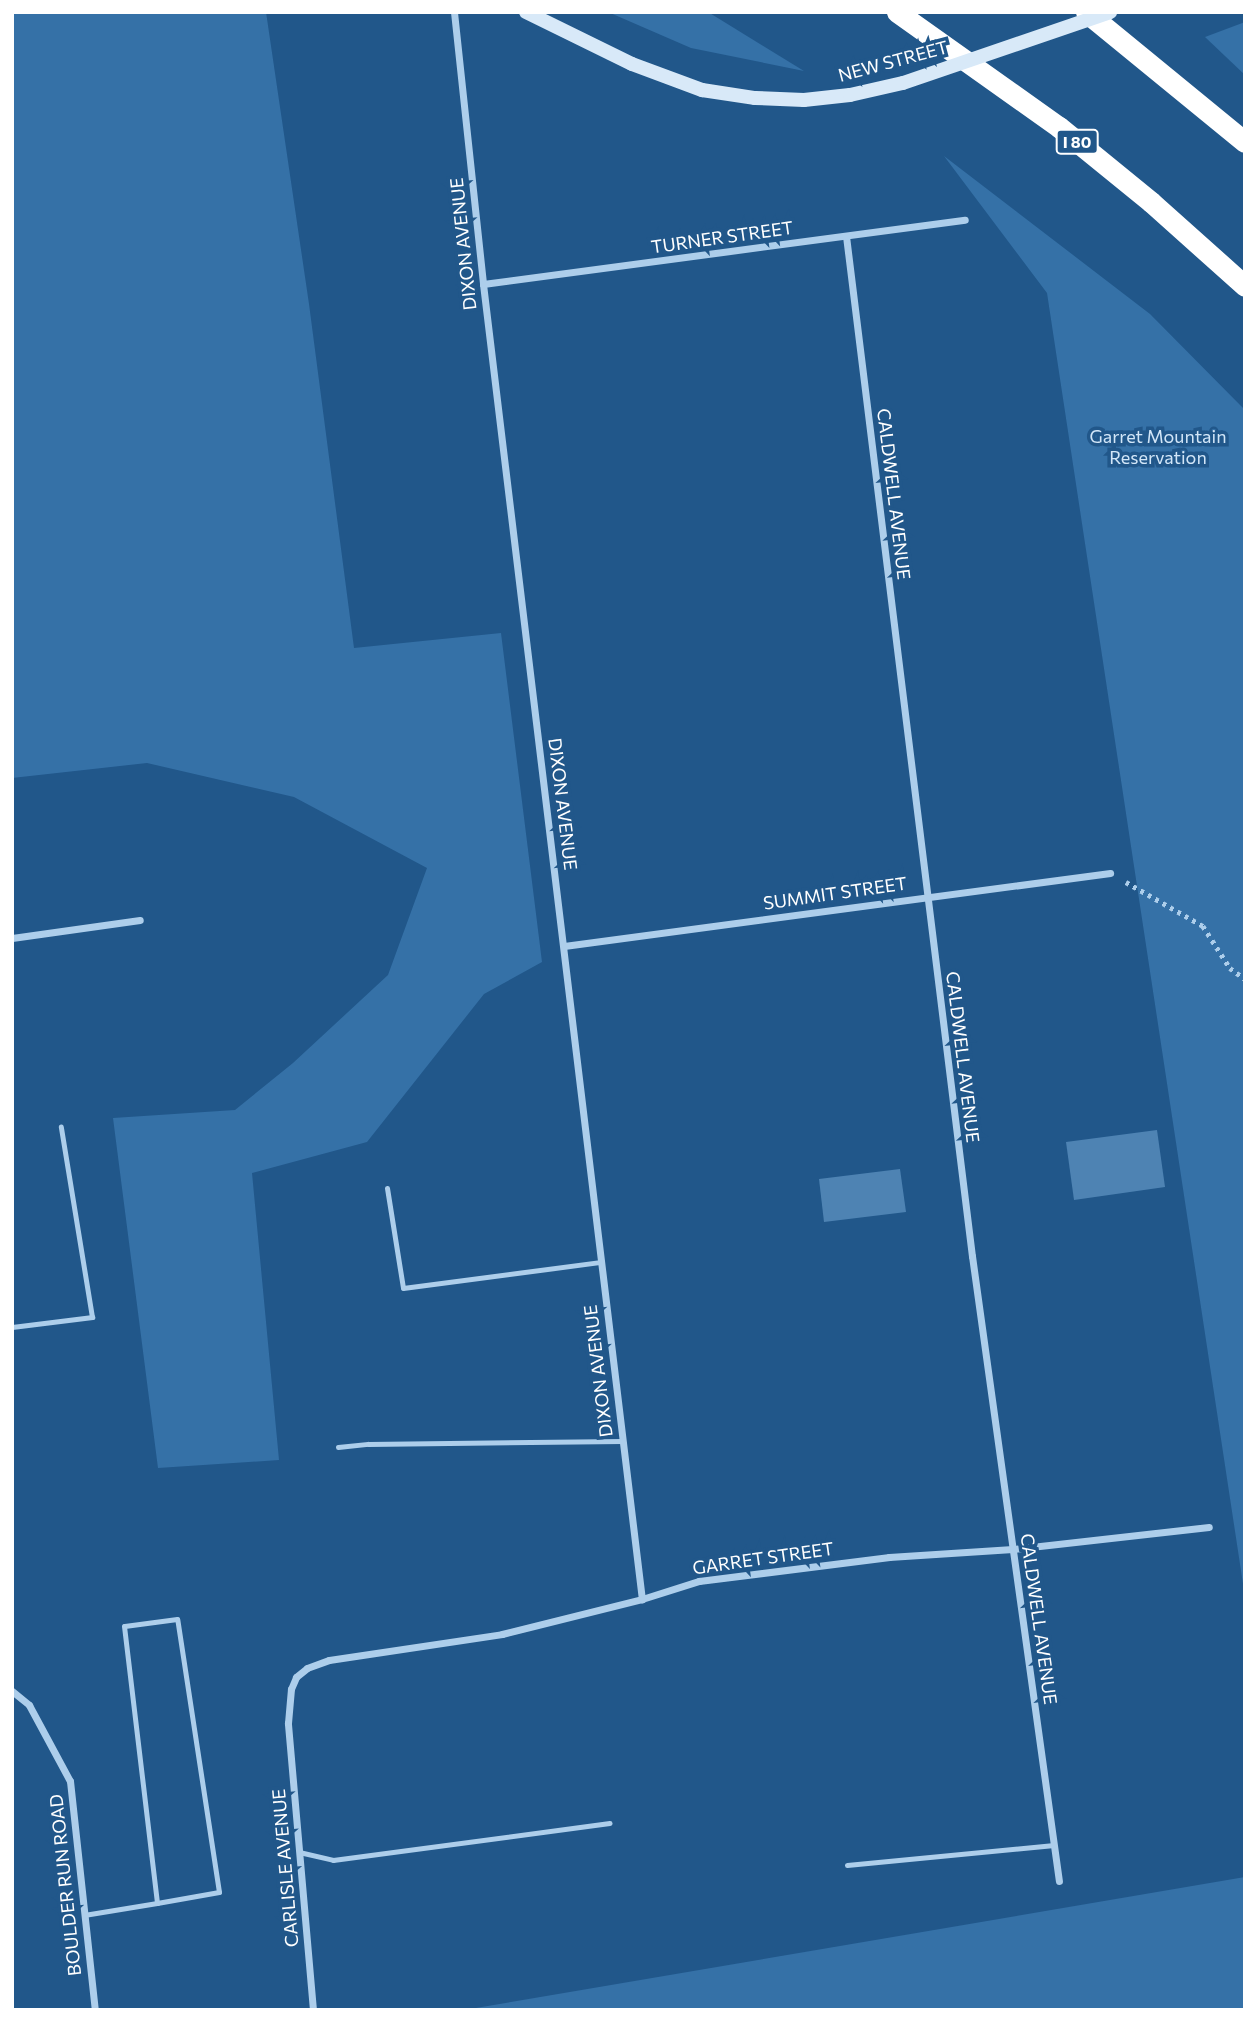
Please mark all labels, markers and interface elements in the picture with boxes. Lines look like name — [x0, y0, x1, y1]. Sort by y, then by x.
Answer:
street label: NEW STREET — [836, 36, 950, 86]
road number: I 80 — [1054, 130, 1100, 154]
street label: DIXON AVENUE — [445, 177, 481, 311]
street label: TURNER STREET — [650, 216, 794, 258]
street label: CALDWELL AVENUE — [873, 407, 915, 581]
park label: Garret Mountain Reservation — [1090, 426, 1226, 468]
street label: DIXON AVENUE — [544, 737, 582, 871]
street label: SUMMIT STREET — [762, 872, 908, 914]
street label: CALDWELL AVENUE — [942, 970, 984, 1144]
street label: DIXON AVENUE — [579, 1304, 617, 1438]
street label: CALDWELL AVENUE — [1016, 1532, 1062, 1706]
street label: GARRET STREET — [691, 1537, 835, 1579]
street label: CARLISLE AVENUE — [267, 1788, 303, 1948]
street label: BOULDER RUN ROAD — [45, 1793, 85, 1977]

